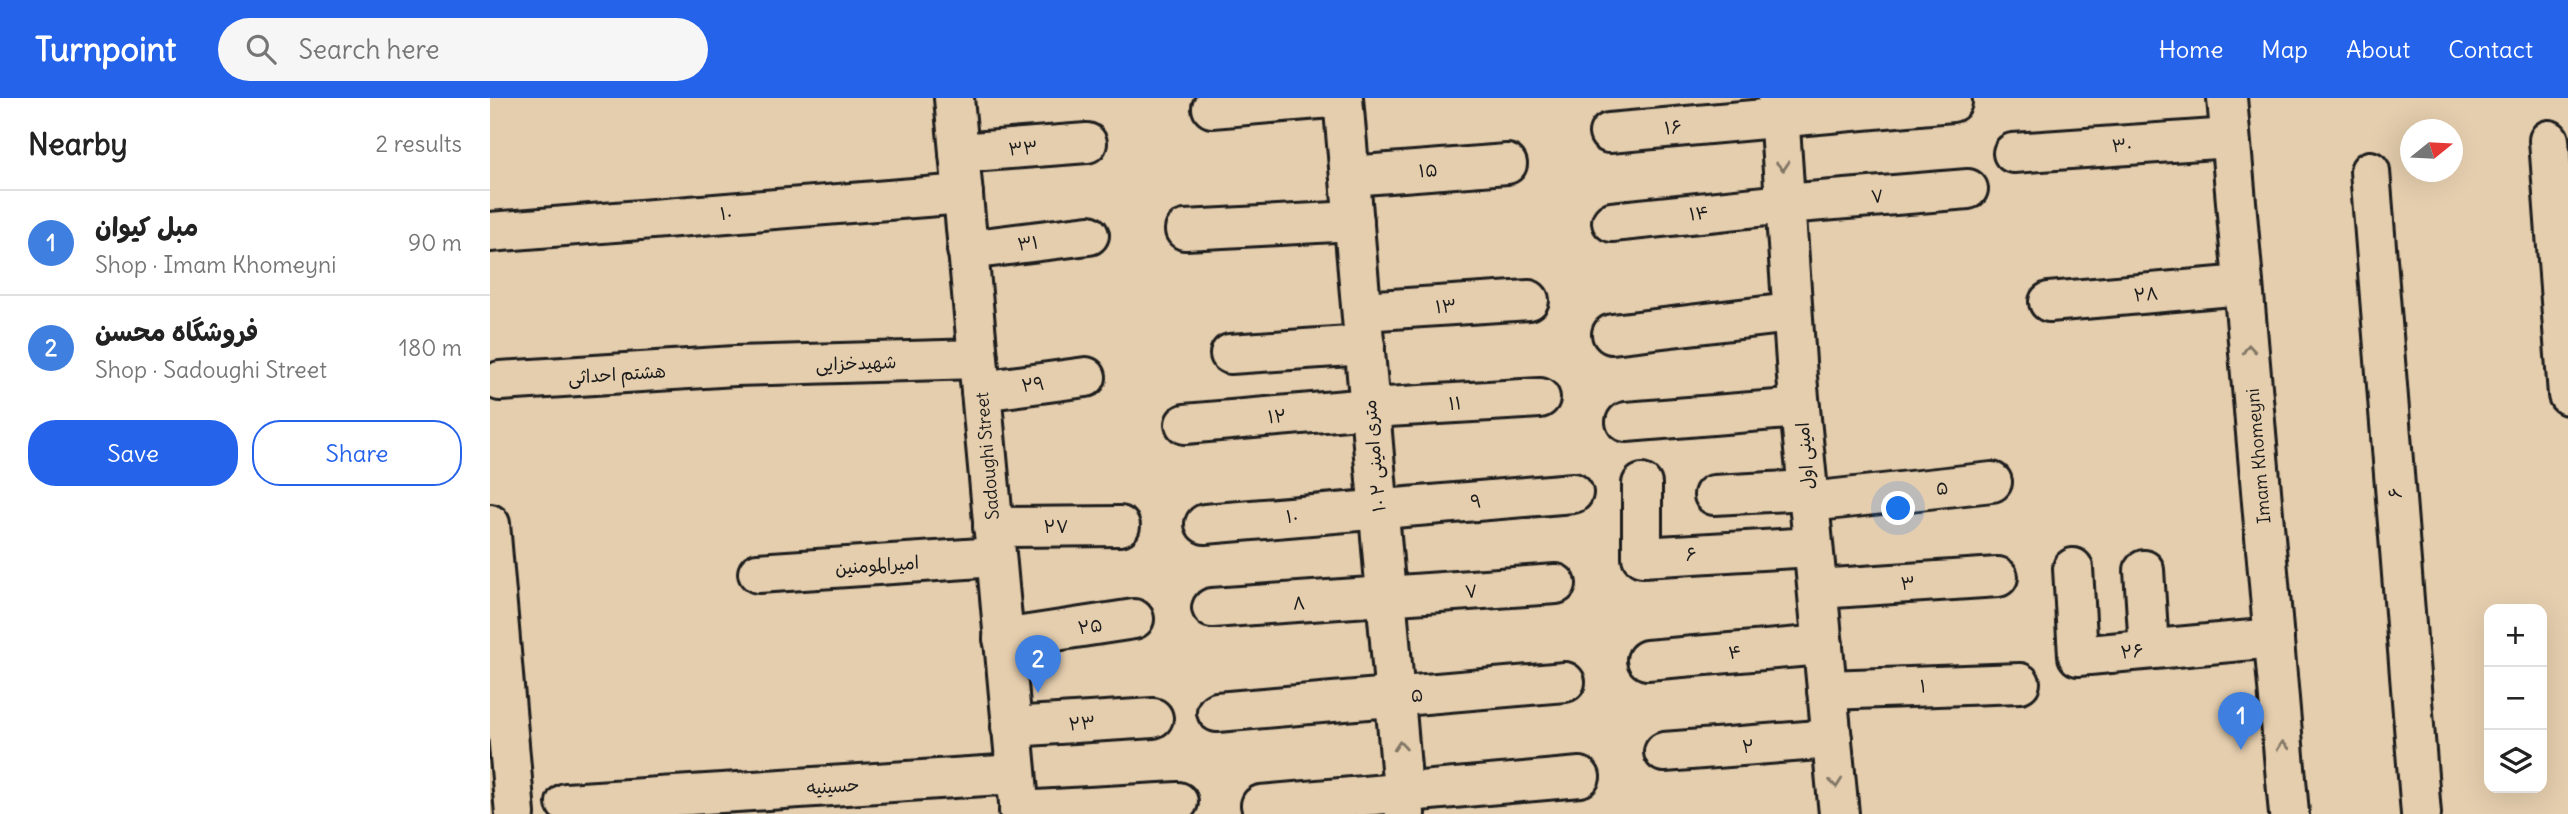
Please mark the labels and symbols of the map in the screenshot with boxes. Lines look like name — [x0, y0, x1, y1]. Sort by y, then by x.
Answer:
street label: ۱۶ — [1663, 115, 1683, 139]
north arrow — [2400, 119, 2463, 182]
street label: ۳۰ — [2111, 133, 2133, 157]
street label: ۳۳ — [1007, 135, 1039, 161]
street label: ۱۵ — [1418, 158, 1438, 182]
one-way arrow — [1775, 161, 1790, 172]
street label: ۷ — [1870, 184, 1884, 208]
street label: ۱۰ — [719, 201, 733, 225]
street label: ۱۴ — [1688, 201, 1710, 225]
street label: ۳۱ — [1016, 230, 1040, 256]
street label: ۲۸ — [2133, 281, 2159, 307]
street label: ۱۳ — [1435, 294, 1457, 318]
one-way arrow — [2242, 343, 2257, 354]
street label: شهیدخزایی — [815, 350, 897, 376]
street label: هشتم احداثی — [567, 359, 667, 392]
street label: ۲۹ — [1020, 371, 1046, 397]
street label: Imam Khomeyni — [2241, 387, 2275, 525]
street label: Sadoughi Street — [970, 391, 1004, 521]
street label: ۱۱ — [1448, 391, 1462, 415]
street label: ۱۰ متری امینی ۲ — [1358, 399, 1390, 513]
street label: ۱۲ — [1267, 404, 1287, 428]
street label: امینی اول — [1791, 421, 1819, 491]
street label: ۵ — [1935, 476, 1949, 500]
street label: ۶ — [2383, 487, 2407, 499]
street label: ۹ — [1469, 489, 1483, 513]
your location — [1881, 491, 1915, 525]
street label: ۱۰ — [1285, 504, 1299, 528]
street label: ۲۷ — [1044, 515, 1068, 538]
street label: ۶ — [1685, 542, 1697, 566]
street label: امیرالمومنین — [834, 551, 920, 579]
street label: ۳ — [1900, 571, 1916, 595]
street label: ۷ — [1464, 579, 1478, 603]
street label: ۸ — [1292, 591, 1306, 615]
street label: ۲۵ — [1076, 613, 1104, 639]
pin: 2 — [1015, 635, 1061, 693]
street label: ۲۶ — [2119, 638, 2145, 664]
street label: ۴ — [1727, 640, 1743, 664]
street label: ۱ — [1919, 674, 1927, 698]
street label: ۵ — [1410, 683, 1424, 707]
pin: 1 — [2218, 692, 2264, 750]
street label: ۲۳ — [1068, 711, 1096, 735]
street label: ۲ — [1741, 734, 1755, 758]
one-way arrow — [1392, 740, 1407, 752]
one-way arrow — [2276, 740, 2291, 751]
street label: حسینیه — [806, 773, 860, 799]
one-way arrow — [1828, 778, 1843, 789]

